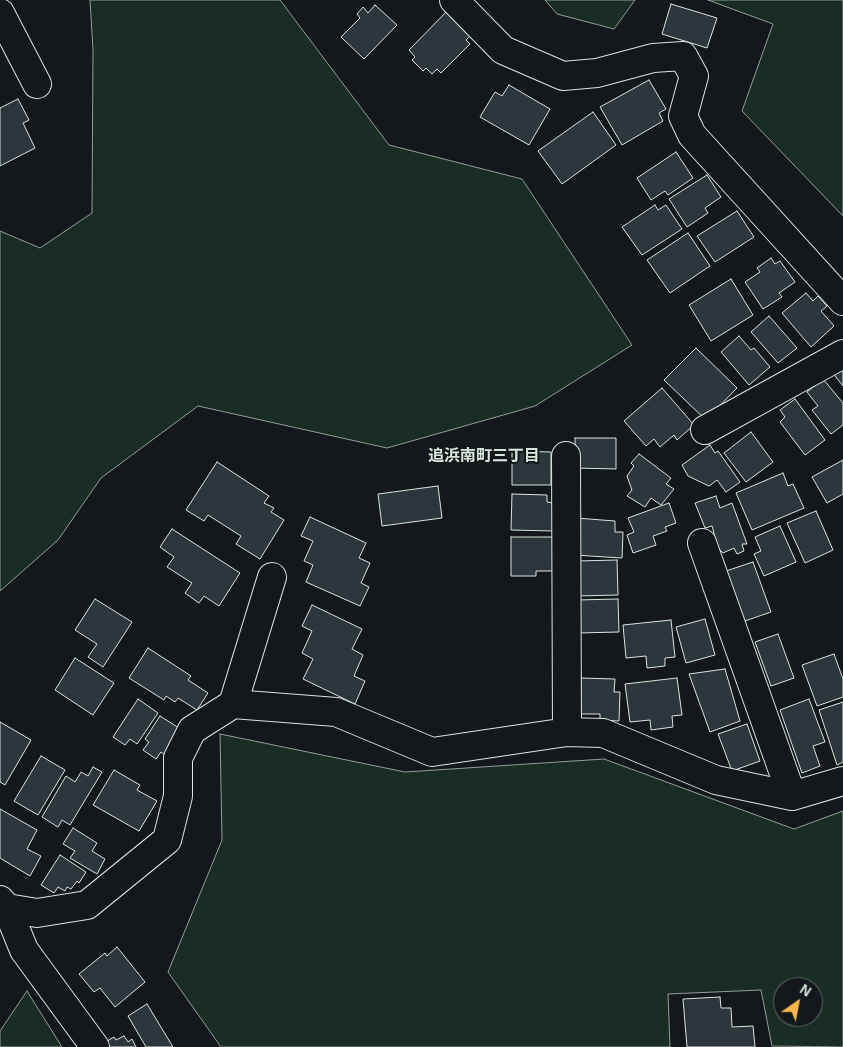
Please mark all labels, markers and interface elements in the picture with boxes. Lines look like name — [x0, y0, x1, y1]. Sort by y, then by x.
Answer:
district label: 追浜南町三丁目 — [428, 447, 540, 467]
north arrow — [773, 977, 823, 1027]
text: N — [797, 981, 814, 1000]

